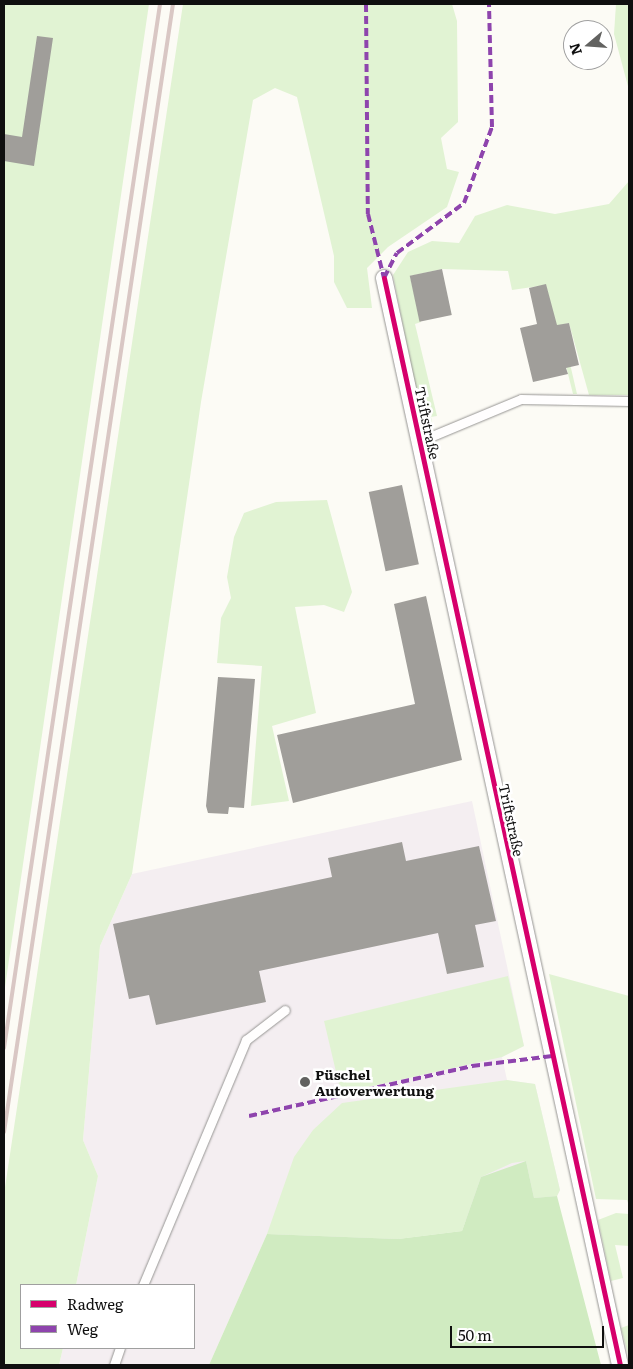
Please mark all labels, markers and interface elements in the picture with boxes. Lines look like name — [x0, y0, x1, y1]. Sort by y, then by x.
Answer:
north arrow — [563, 20, 613, 70]
text: N — [563, 41, 586, 58]
street label: Triftstraße — [412, 385, 444, 461]
street label: Triftstraße — [496, 782, 528, 858]
place label: Püschel Autoverwertung — [315, 1066, 434, 1098]
marker: Püschel Autoverwertung — [299, 1076, 311, 1088]
legend — [20, 1284, 195, 1349]
text: Radweg — [67, 1292, 123, 1315]
scale bar — [453, 1316, 607, 1348]
text: Weg — [67, 1317, 98, 1340]
text: 50 m — [458, 1323, 492, 1346]

